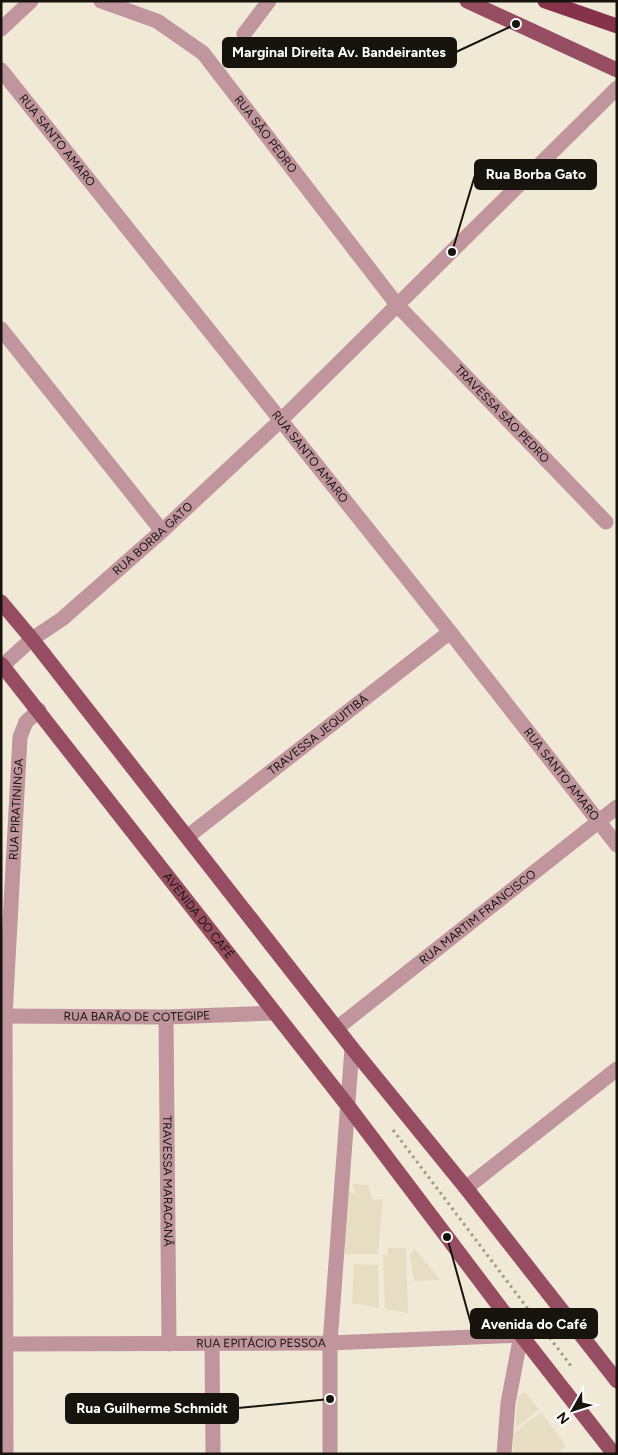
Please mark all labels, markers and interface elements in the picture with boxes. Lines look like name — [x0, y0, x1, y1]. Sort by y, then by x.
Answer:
callout: Marginal Direita Av. Bandeirantes — [223, 38, 456, 67]
text: Marginal Direita Av. Bandeirantes — [232, 44, 446, 61]
street label: RUA SANTO AMARO — [16, 91, 98, 189]
street label: RUA SÃO PEDRO — [231, 93, 300, 176]
callout: Rua Borba Gato — [475, 160, 596, 189]
text: Rua Borba Gato — [486, 166, 586, 183]
street label: TRAVESSA SÃO PEDRO — [452, 362, 552, 466]
street label: RUA SANTO AMARO — [269, 408, 351, 506]
street label: RUA BORBA GATO — [110, 499, 196, 578]
street label: TRAVESSA JEQUITIBÁ — [265, 692, 371, 778]
street label: RUA SANTO AMARO — [521, 725, 602, 823]
street label: RUA PIRATININGA — [6, 758, 26, 860]
street label: RUA MARTIM FRANCISCO — [416, 867, 539, 967]
street label: AVENIDA DO CAFÉ — [160, 870, 237, 962]
street label: RUA BARÃO DE COTEGIPE — [64, 1008, 211, 1024]
street label: TRAVESSA MARACANÃ — [160, 1115, 175, 1247]
callout: Avenida do Café — [471, 1309, 597, 1338]
text: Avenida do Café — [481, 1316, 587, 1333]
street label: RUA EPITÁCIO PESSOA — [196, 1336, 326, 1350]
north arrow — [548, 1385, 598, 1435]
callout: Rua Guilherme Schmidt — [66, 1394, 238, 1423]
text: Rua Guilherme Schmidt — [76, 1400, 228, 1417]
text: N — [553, 1408, 573, 1427]

